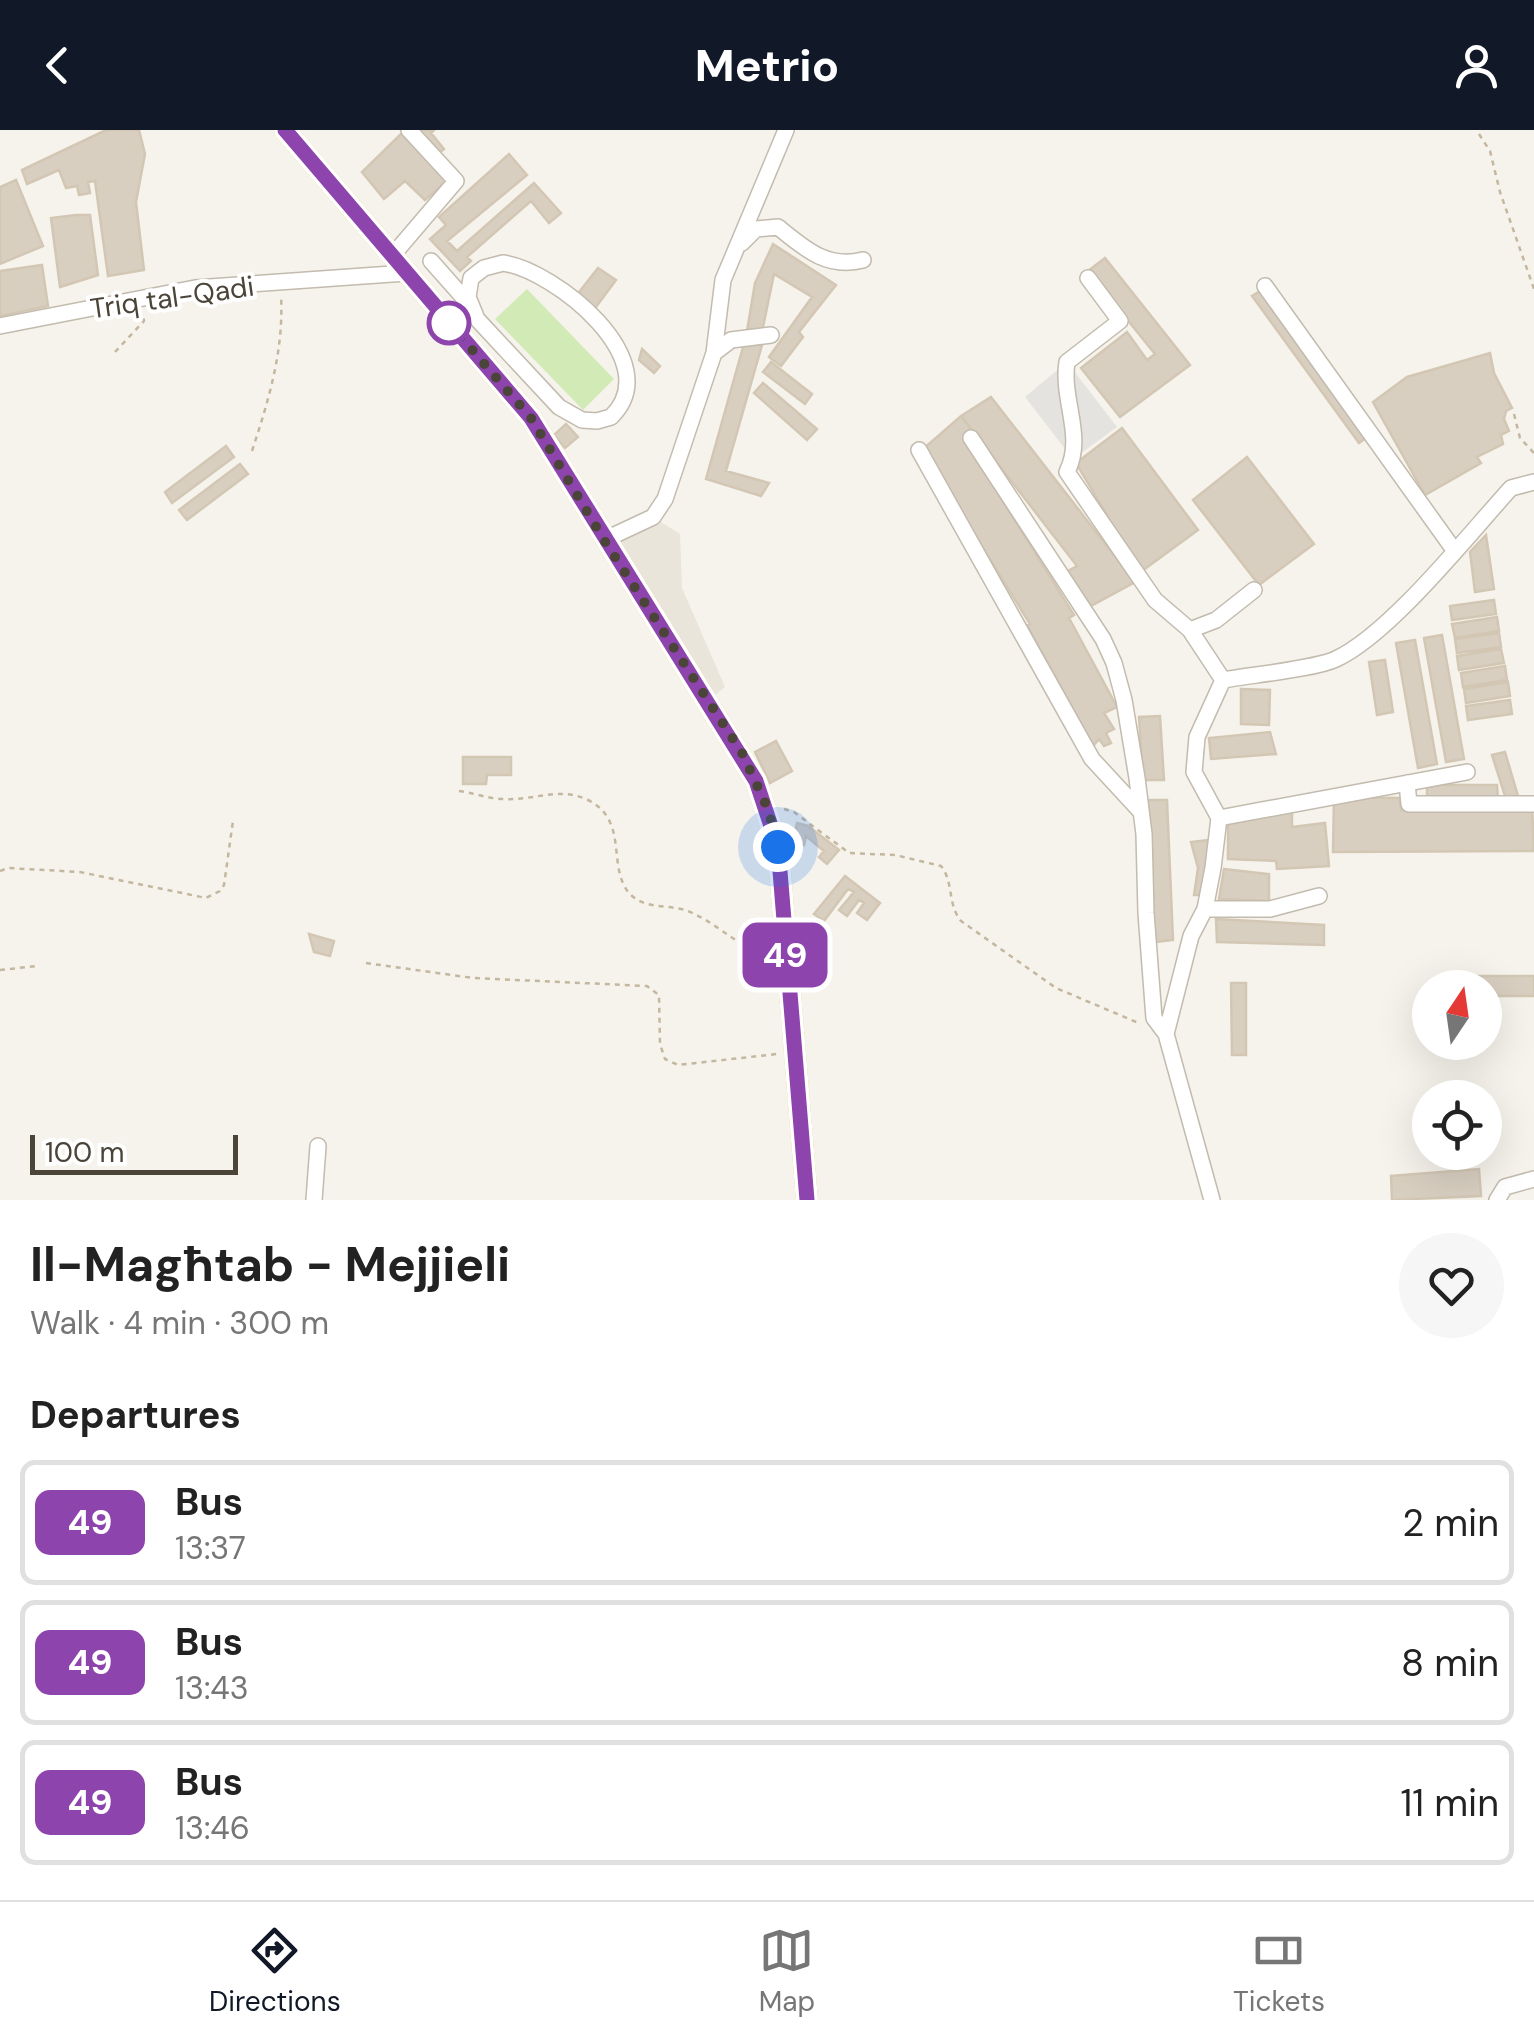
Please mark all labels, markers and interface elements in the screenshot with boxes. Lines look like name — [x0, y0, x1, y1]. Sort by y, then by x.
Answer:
text: Metrio — [695, 36, 839, 95]
icon: back — [30, 38, 85, 93]
icon: person — [1449, 38, 1504, 93]
street label: Triq tal-Qadi — [88, 268, 256, 327]
unlabelled marker — [428, 302, 470, 344]
your location — [753, 822, 803, 872]
line badge: 49 — [740, 922, 830, 988]
text: 49 — [763, 932, 807, 978]
north arrow — [1412, 970, 1502, 1060]
map controls — [1412, 970, 1502, 1170]
button: locate — [1412, 1080, 1502, 1170]
scale bar — [30, 1130, 238, 1174]
text: 100 m — [45, 1134, 124, 1171]
text: Il-Magħtab - Mejjieli — [30, 1233, 510, 1296]
button: heart — [1399, 1233, 1504, 1338]
text: Walk · 4 min · 300 m — [30, 1302, 329, 1344]
text: Departures — [30, 1390, 241, 1440]
text: Bus — [175, 1477, 243, 1527]
text: 2 min — [1402, 1498, 1499, 1548]
text: 49 — [68, 1499, 112, 1545]
text: 13:37 — [175, 1527, 246, 1569]
text: Bus — [175, 1617, 243, 1667]
text: 8 min — [1401, 1638, 1499, 1688]
text: 49 — [68, 1639, 112, 1685]
text: 13:43 — [175, 1667, 249, 1709]
text: Bus — [175, 1757, 243, 1807]
text: 11 min — [1400, 1778, 1499, 1828]
text: 49 — [68, 1779, 112, 1825]
text: 13:46 — [175, 1807, 250, 1849]
tab: Directions — [209, 1923, 341, 2020]
tab: Map — [759, 1923, 815, 2020]
tab: Tickets — [1233, 1923, 1325, 2020]

